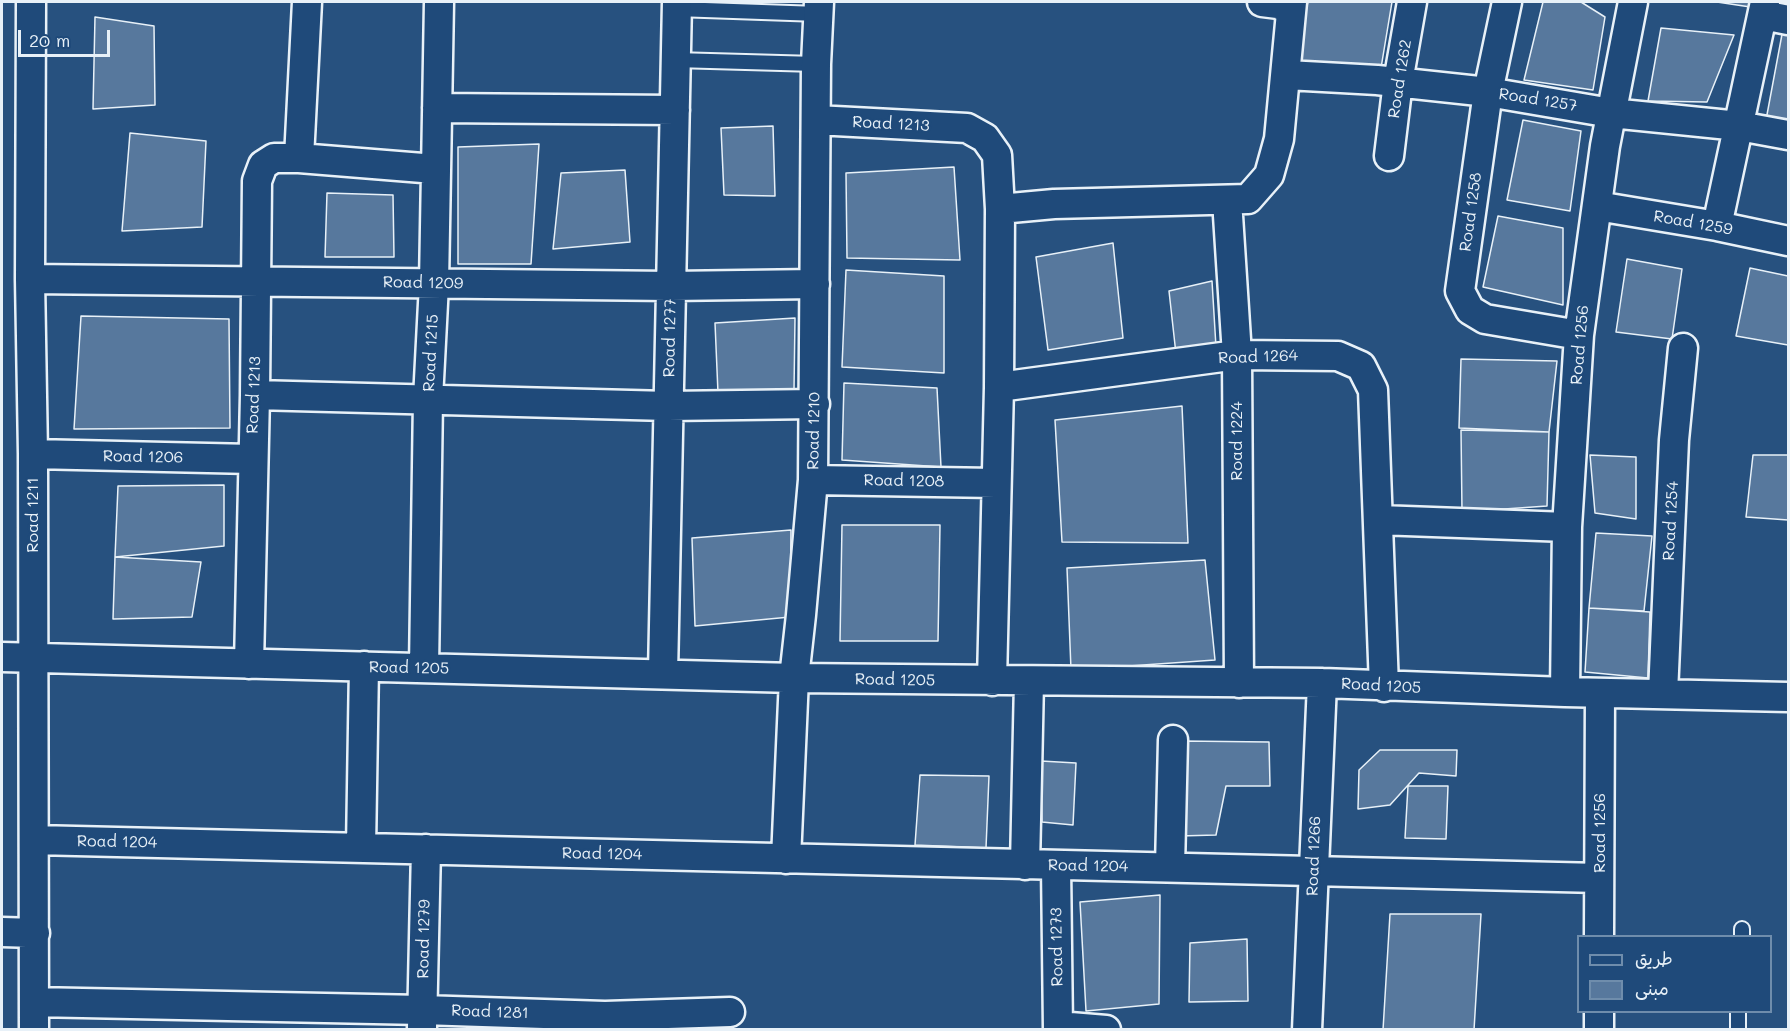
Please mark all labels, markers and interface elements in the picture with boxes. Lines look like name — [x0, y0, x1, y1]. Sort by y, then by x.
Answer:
scale bar — [21, 18, 112, 56]
text: 20 m — [29, 28, 70, 52]
street label: Road 1262 — [1384, 38, 1416, 120]
street label: Road 1257 — [1497, 84, 1579, 116]
street label: Road 1213 — [852, 112, 930, 136]
street label: Road 1258 — [1456, 171, 1486, 253]
street label: Road 1259 — [1652, 207, 1734, 239]
street label: Road 1209 — [383, 273, 463, 293]
street label: Road 1277 — [660, 298, 680, 378]
street label: Road 1256 — [1567, 304, 1593, 386]
street label: Road 1215 — [419, 314, 443, 392]
street label: Road 1264 — [1218, 346, 1298, 368]
street label: Road 1213 — [243, 356, 265, 434]
street label: Road 1210 — [804, 392, 824, 470]
street label: Road 1224 — [1227, 401, 1247, 481]
street label: Road 1206 — [103, 447, 183, 467]
street label: Road 1208 — [864, 471, 944, 491]
street label: Road 1211 — [23, 477, 43, 553]
street label: Road 1254 — [1659, 481, 1683, 561]
street label: Road 1205 — [369, 658, 449, 678]
street label: Road 1205 — [855, 670, 935, 690]
street label: Road 1205 — [1340, 674, 1422, 698]
street label: Road 1256 — [1590, 793, 1610, 873]
street label: Road 1266 — [1303, 816, 1325, 896]
street label: Road 1204 — [77, 832, 157, 852]
street label: Road 1204 — [562, 844, 642, 864]
street label: Road 1204 — [1048, 856, 1128, 876]
street label: Road 1279 — [414, 899, 434, 979]
street label: Road 1273 — [1047, 907, 1067, 987]
legend — [1577, 935, 1772, 1013]
text: طريق — [1635, 946, 1673, 970]
text: مبنى — [1635, 976, 1669, 1000]
street label: Road 1281 — [451, 1001, 529, 1023]

